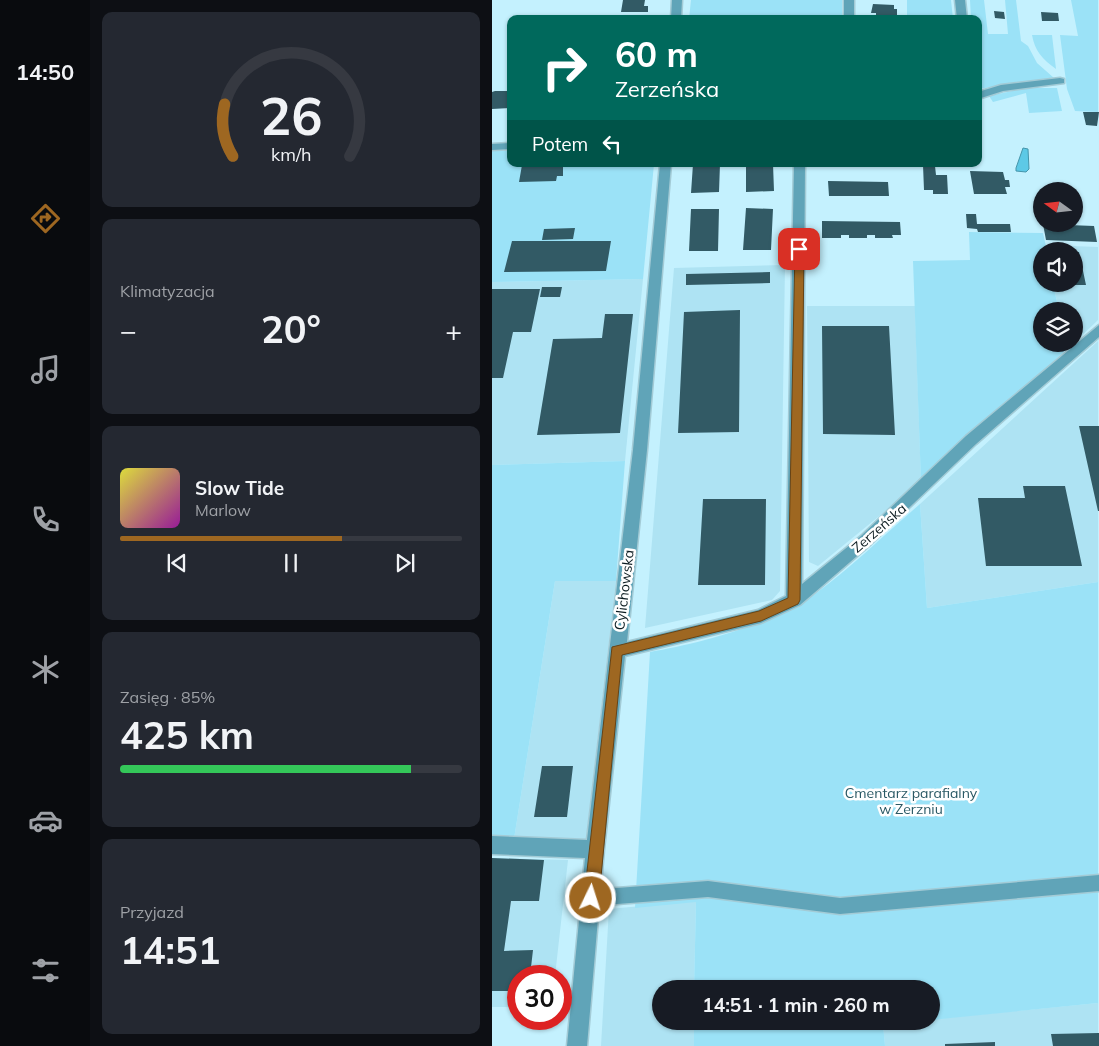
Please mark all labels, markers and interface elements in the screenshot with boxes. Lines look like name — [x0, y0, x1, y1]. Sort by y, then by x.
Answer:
text: 60 m — [615, 32, 698, 76]
icon: right — [532, 35, 597, 100]
text: 14:50 — [16, 58, 74, 86]
text: Zerzeńska — [615, 75, 719, 103]
text: 26 — [260, 83, 322, 148]
icon: left — [598, 130, 626, 158]
text: Potem — [532, 132, 588, 156]
text: km/h — [271, 143, 311, 165]
north arrow — [1033, 182, 1083, 232]
map controls — [1033, 182, 1083, 352]
icon: directions — [28, 201, 63, 236]
pin — [778, 228, 820, 270]
icon: arrive — [785, 235, 813, 263]
button: sound — [1033, 242, 1083, 292]
text: Klimatyzacja — [120, 281, 215, 301]
button: layers — [1033, 302, 1083, 352]
text: 20° — [261, 305, 321, 353]
text: − — [120, 313, 137, 348]
text: + — [445, 313, 462, 348]
icon: music — [28, 352, 63, 387]
text: Slow Tide — [195, 476, 284, 500]
street label: Zerzeńska — [848, 499, 910, 557]
text: Marlow — [195, 500, 251, 520]
icon: phone — [28, 502, 63, 537]
icon: previous — [163, 549, 191, 577]
icon: pause — [277, 549, 305, 577]
icon: next — [391, 549, 419, 577]
street label: Cylichowska — [610, 549, 638, 631]
icon: climate — [28, 652, 63, 687]
text: Zasięg · 85% — [120, 687, 215, 707]
text: 425 km — [120, 711, 254, 759]
park label: Cmentarz parafialny w Zerzniu — [845, 784, 978, 818]
icon: car — [28, 803, 63, 838]
position arrow — [564, 871, 616, 923]
text: Przyjazd — [120, 902, 184, 922]
text: 14:51 — [120, 926, 221, 974]
icon: filters — [28, 953, 63, 988]
speed limit sign: 30 — [507, 965, 572, 1030]
text: 14:51 · 1 min · 260 m — [702, 993, 890, 1017]

